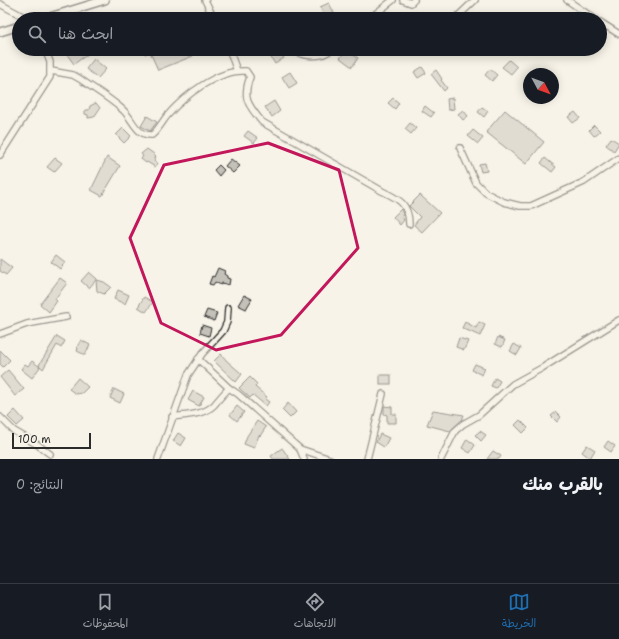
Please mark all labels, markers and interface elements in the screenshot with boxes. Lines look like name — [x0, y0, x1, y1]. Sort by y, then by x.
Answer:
search box — [12, 12, 607, 56]
icon: search — [26, 23, 48, 45]
text: ابحث هنا — [58, 24, 113, 44]
north arrow — [523, 68, 559, 104]
scale bar — [12, 431, 91, 450]
text: 100 m — [18, 432, 51, 447]
text: بالقرب منك — [523, 473, 603, 495]
text: النتائج: 0 — [16, 476, 63, 493]
tab: المحفوظات — [83, 591, 128, 633]
tab: الاتجاهات — [294, 591, 336, 633]
tab: الخريطة — [502, 591, 536, 633]

